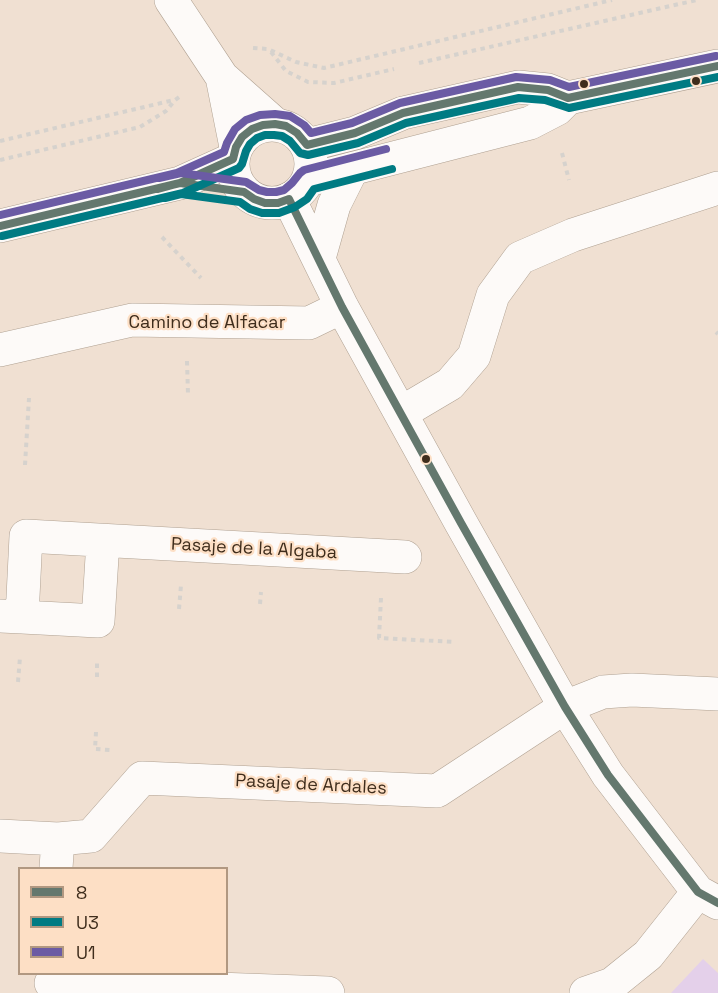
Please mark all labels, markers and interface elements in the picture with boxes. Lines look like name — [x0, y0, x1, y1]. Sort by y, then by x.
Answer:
unlabelled marker — [690, 75, 702, 87]
unlabelled marker — [578, 78, 590, 90]
street label: Camino de Alfacar — [129, 312, 285, 334]
unlabelled marker — [420, 453, 432, 465]
street label: Pasaje de la Algaba — [170, 534, 338, 564]
street label: Pasaje de Ardales — [235, 770, 387, 800]
legend — [18, 867, 228, 975]
text: 8 — [76, 881, 87, 904]
text: U3 — [76, 911, 99, 934]
text: U1 — [76, 941, 96, 964]

